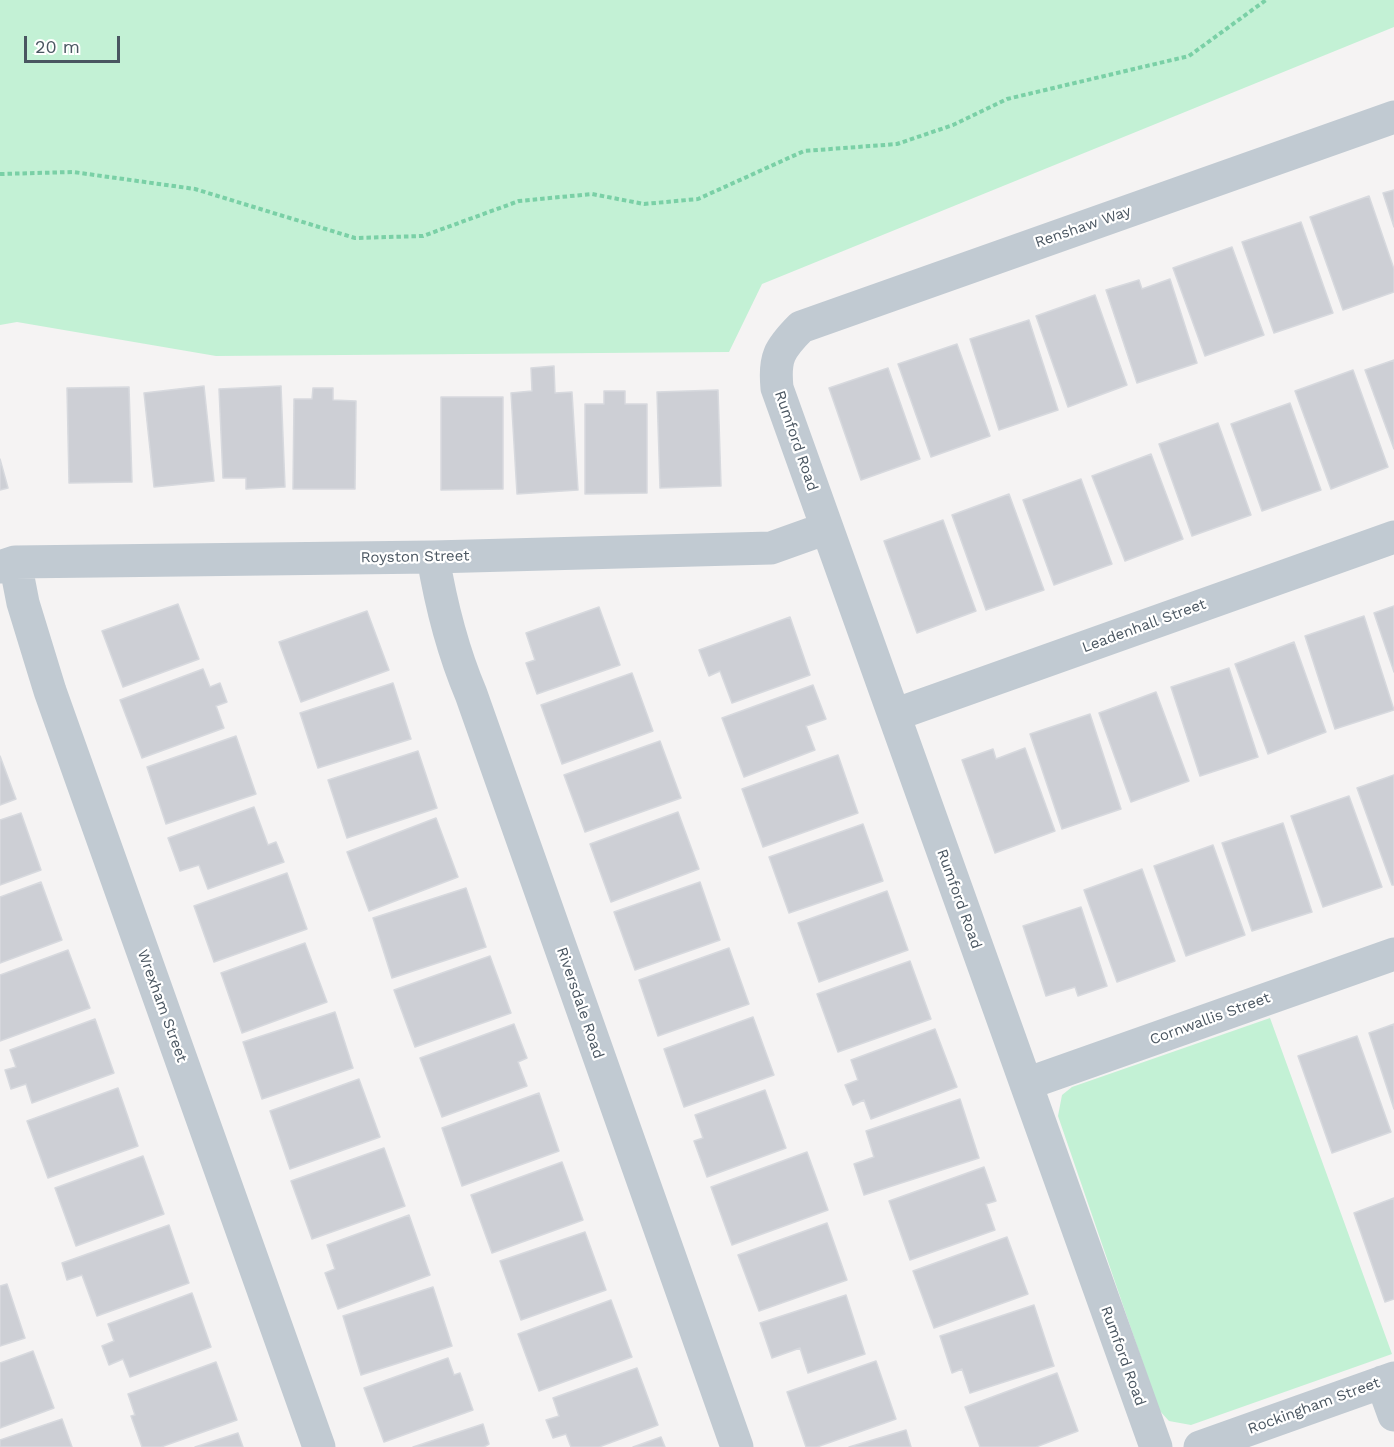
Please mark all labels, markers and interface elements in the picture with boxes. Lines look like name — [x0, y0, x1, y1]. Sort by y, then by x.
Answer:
scale bar — [27, 24, 123, 62]
text: 20 m — [35, 36, 80, 57]
street label: Renshaw Way — [1033, 202, 1133, 252]
street label: Rumford Road — [770, 388, 822, 494]
street label: Royston Street — [360, 547, 470, 567]
street label: Leadenhall Street — [1080, 595, 1208, 657]
street label: Rumford Road — [933, 847, 985, 951]
street label: Riversdale Road — [552, 945, 608, 1061]
street label: Wrexham Street — [133, 947, 191, 1065]
street label: Cornwallis Street — [1147, 989, 1273, 1049]
street label: Rumford Road — [1097, 1304, 1149, 1408]
street label: Rockingham Street — [1246, 1374, 1382, 1438]

